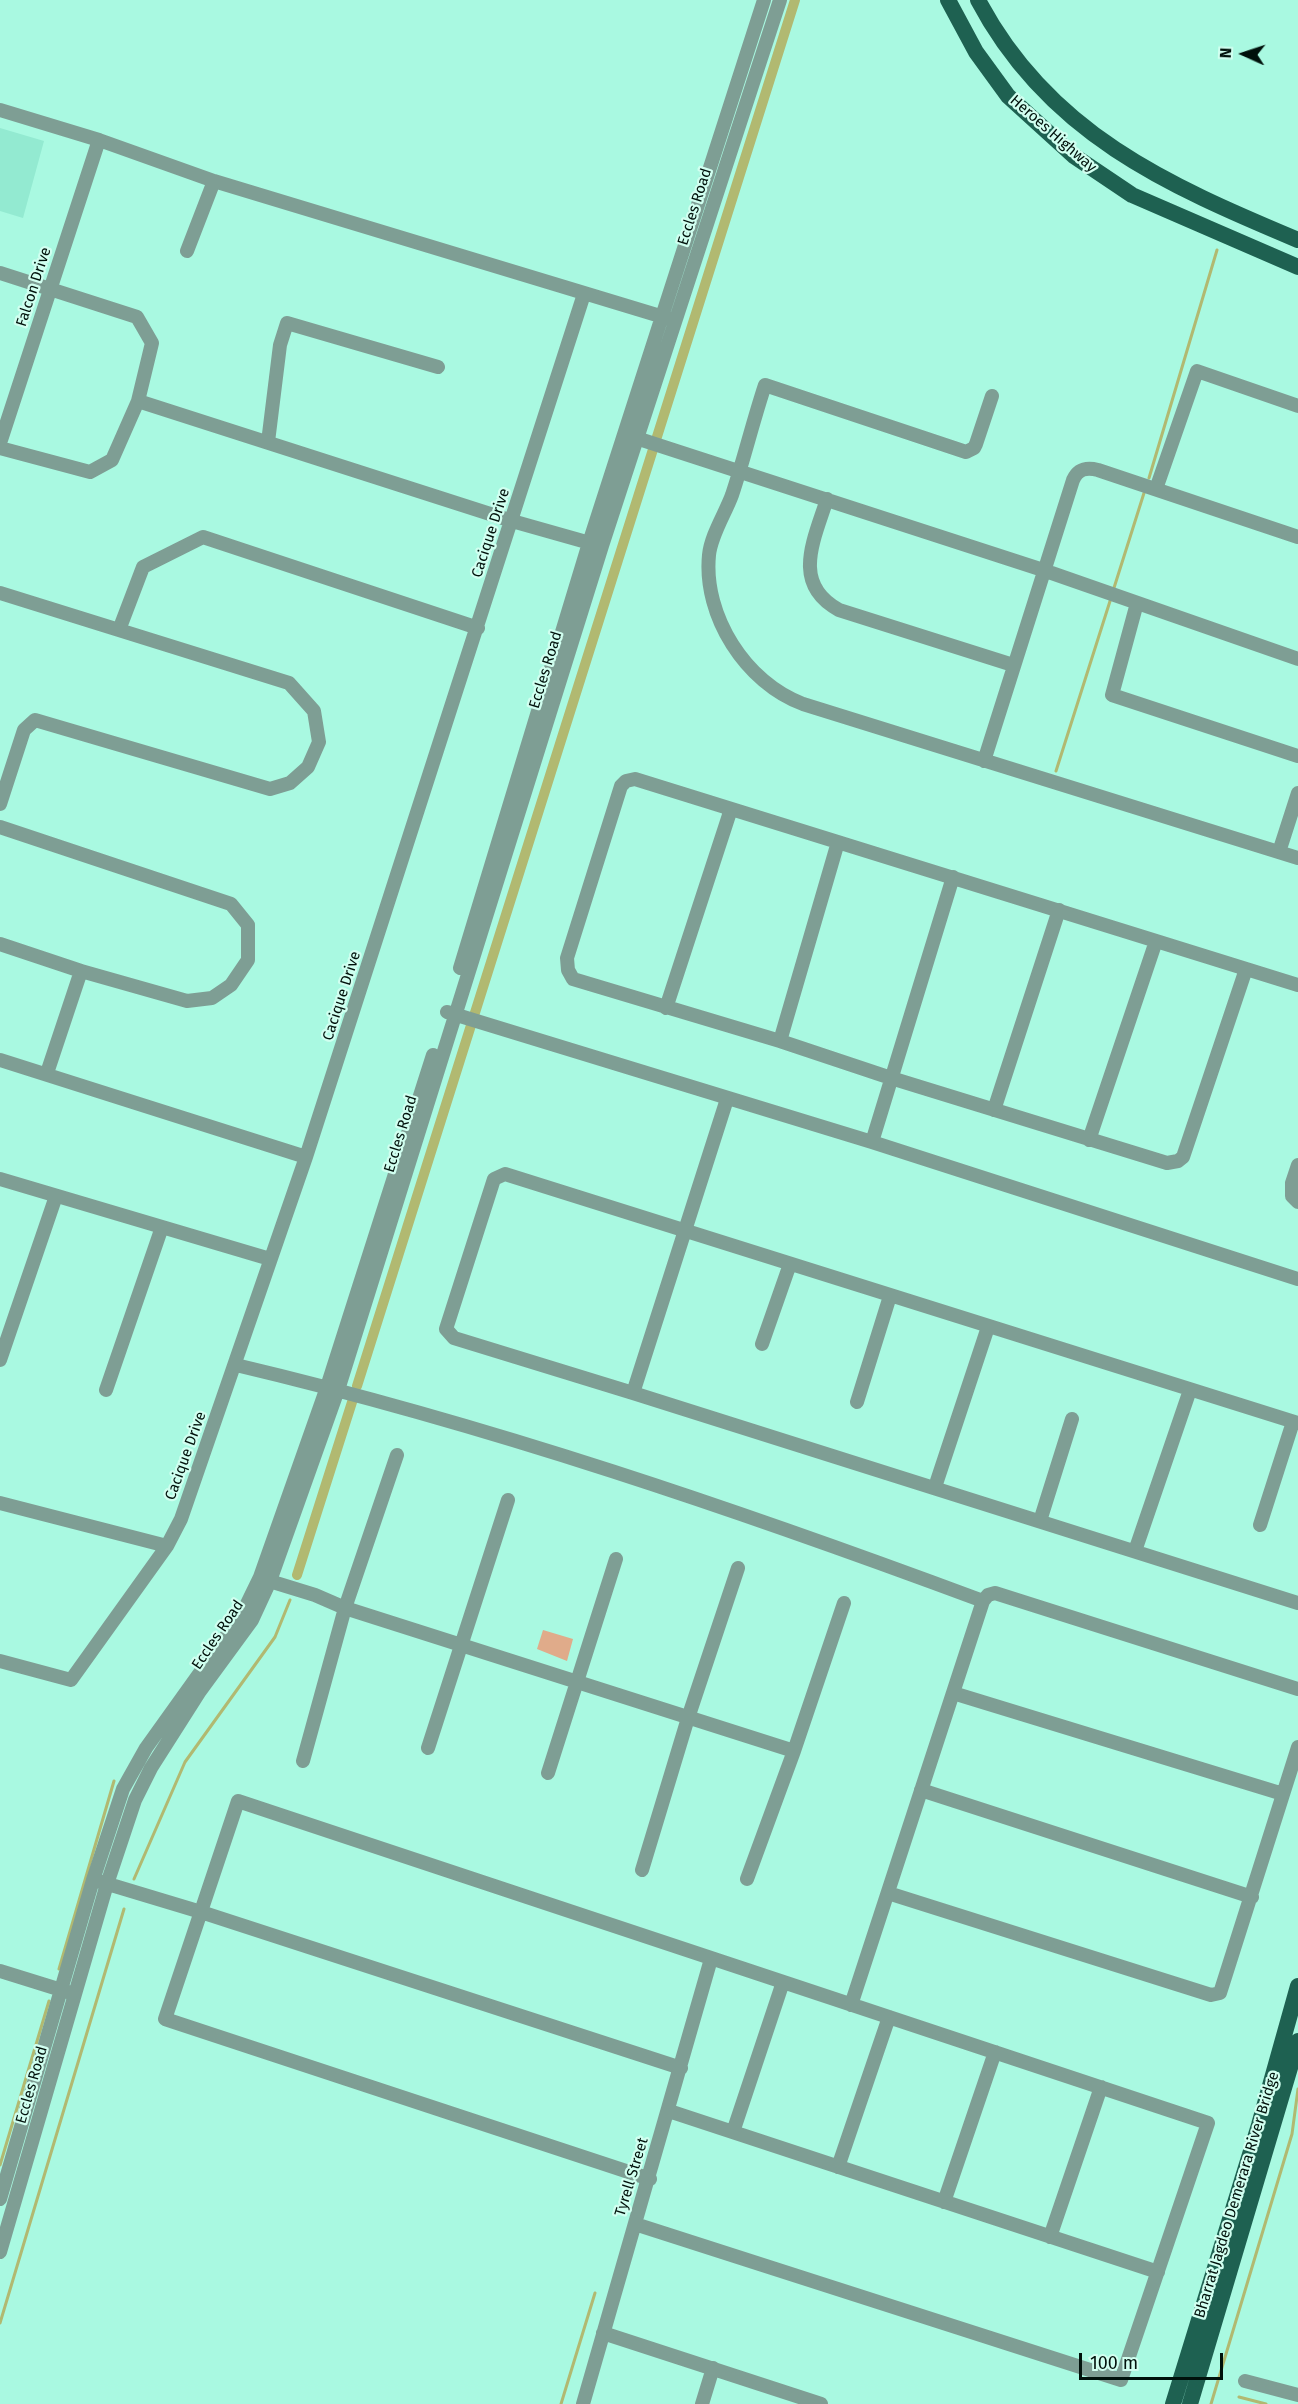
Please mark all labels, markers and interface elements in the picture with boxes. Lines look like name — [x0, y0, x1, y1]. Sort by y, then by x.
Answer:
north arrow — [1214, 24, 1274, 84]
text: N — [1216, 47, 1235, 59]
street label: Heroes Highway — [1006, 92, 1100, 176]
street label: Eccles Road — [674, 166, 716, 248]
street label: Falcon Drive — [13, 245, 55, 329]
street label: Cacique Drive — [468, 486, 514, 580]
street label: Eccles Road — [526, 629, 566, 711]
street label: Cacique Drive — [319, 949, 365, 1043]
street label: Eccles Road — [381, 1093, 421, 1175]
street label: Cacique Drive — [162, 1409, 210, 1503]
street label: Eccles Road — [188, 1597, 248, 1673]
street label: Eccles Road — [12, 2044, 52, 2126]
street label: Bharrat Jagdeo Demerara River Bridge — [1191, 2070, 1283, 2320]
street label: Tyrell Street — [611, 2135, 653, 2219]
scale bar — [1082, 2341, 1226, 2379]
text: 100 m — [1090, 2352, 1138, 2374]

